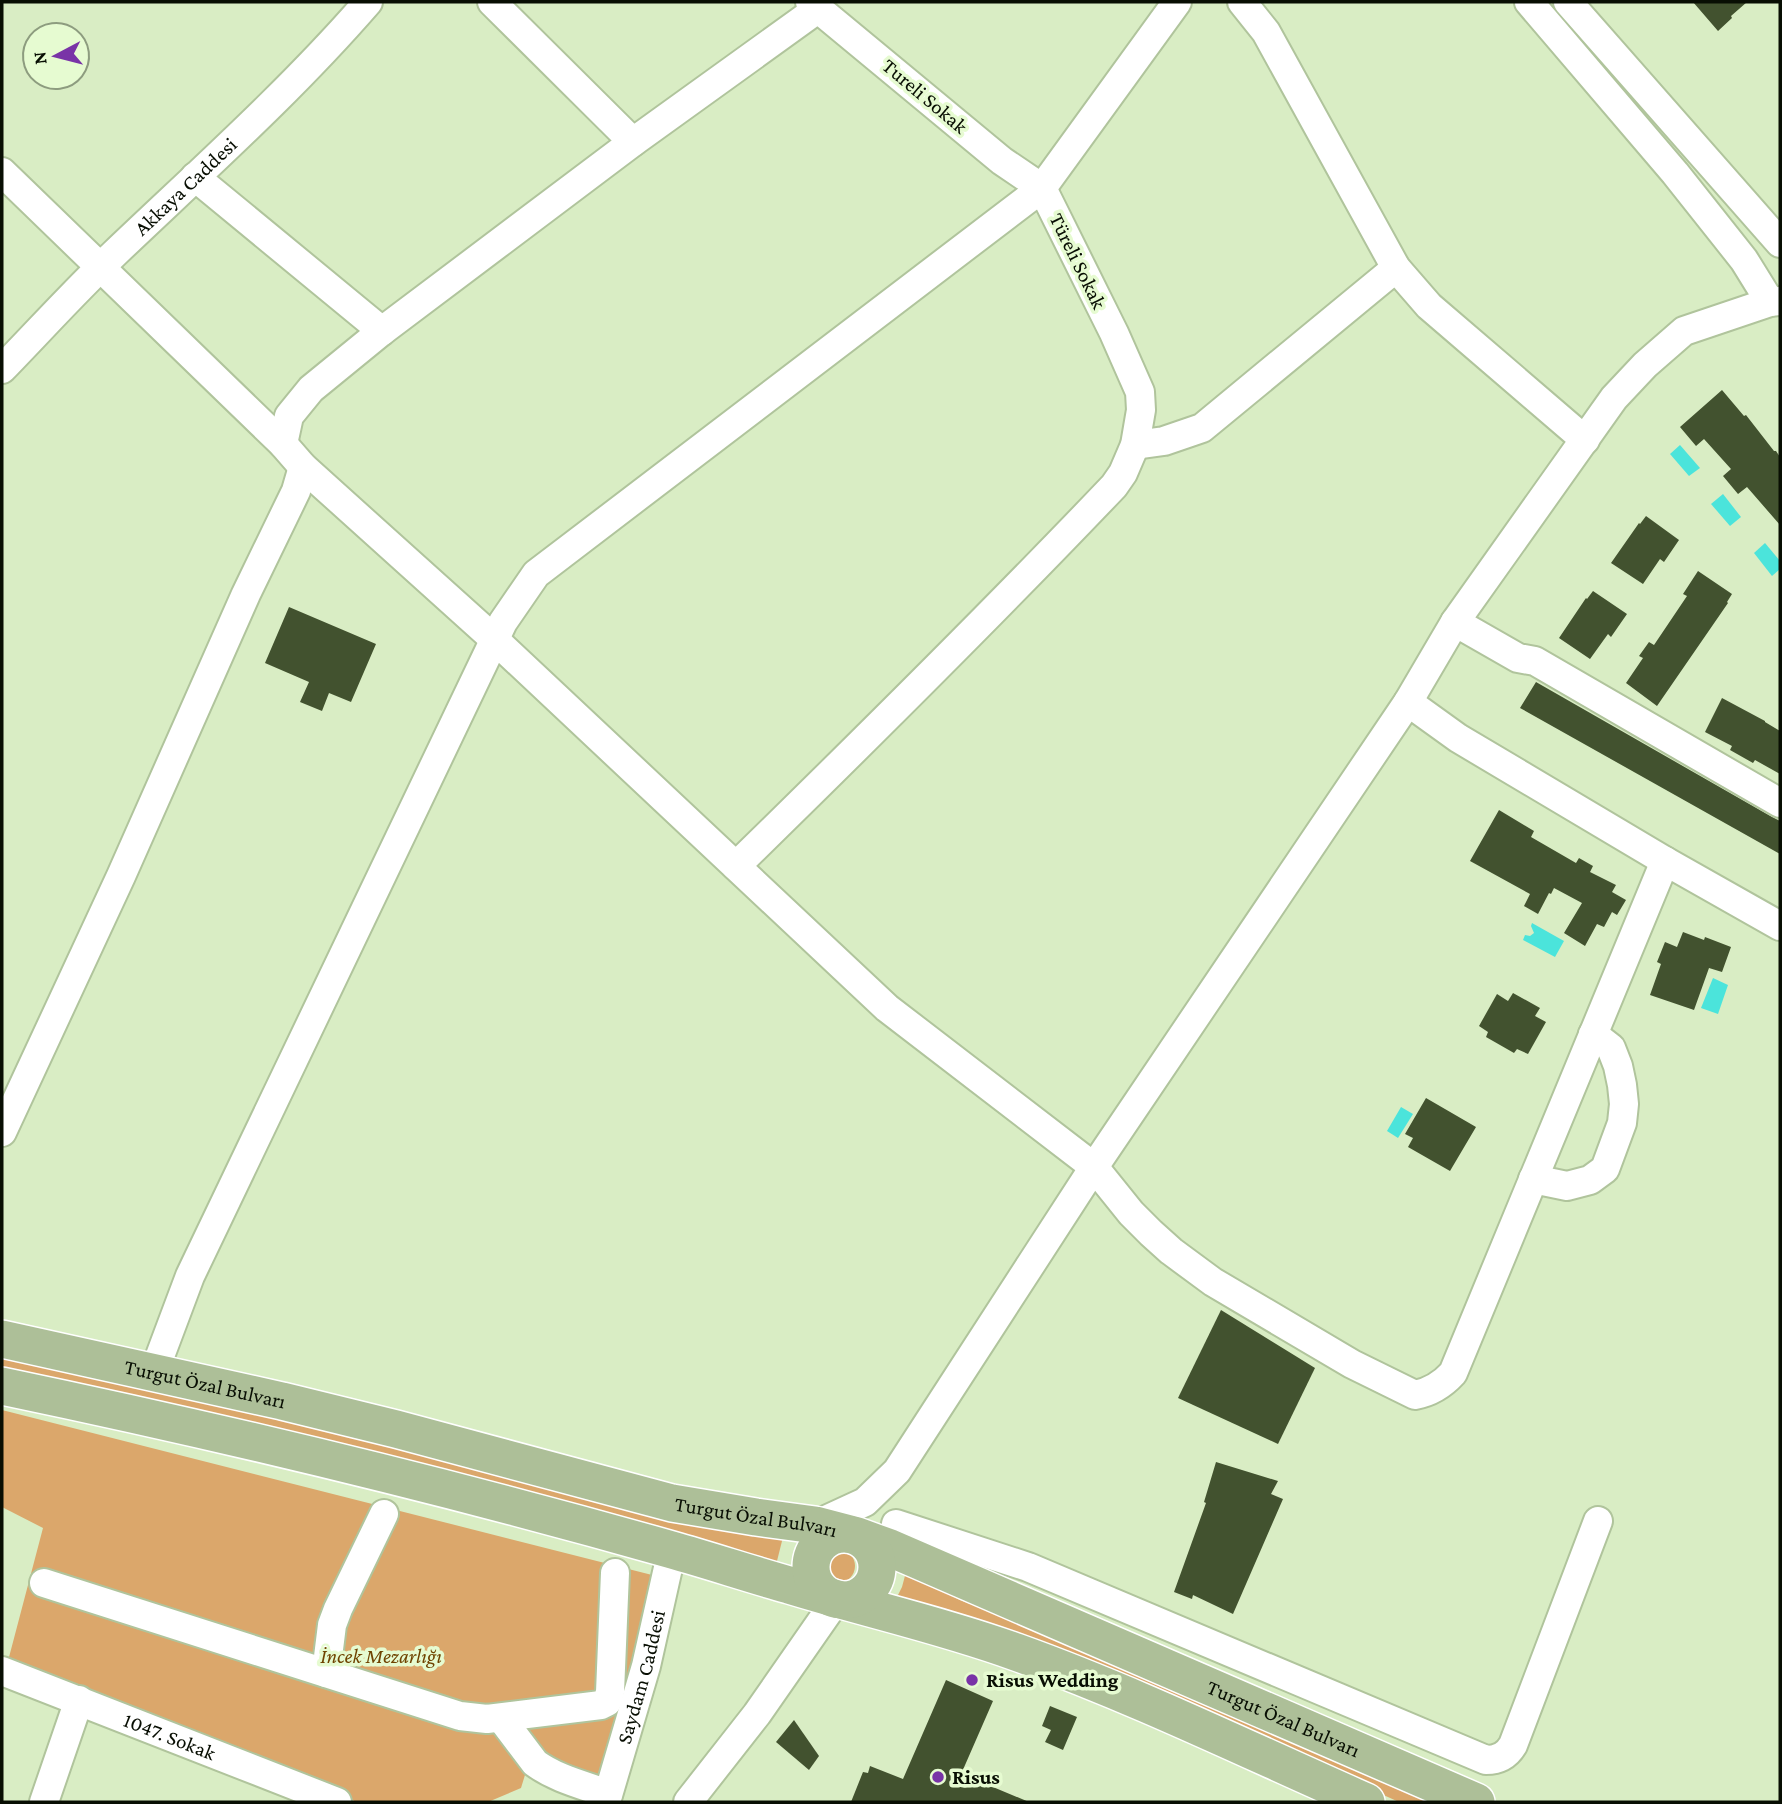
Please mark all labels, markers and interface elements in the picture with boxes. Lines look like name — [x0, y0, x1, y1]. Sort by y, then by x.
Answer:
north arrow — [21, 21, 91, 91]
text: N — [28, 50, 51, 66]
street label: Tureli Sokak — [878, 54, 972, 138]
street label: Akkaya Caddesi — [129, 132, 242, 240]
street label: Türeli Sokak — [1045, 209, 1111, 313]
street label: Turgut Özal Bulvarı — [122, 1354, 289, 1414]
street label: Turgut Özal Bulvarı — [673, 1492, 840, 1542]
street label: Saydam Caddesi — [612, 1607, 670, 1747]
park label: İncek Mezarlığı — [320, 1644, 442, 1668]
place label: Risus Wedding — [986, 1668, 1119, 1692]
marker: Risus Wedding — [964, 1672, 980, 1688]
street label: Turgut Özal Bulvarı — [1203, 1675, 1364, 1762]
street label: 1047. Sokak — [120, 1708, 219, 1765]
place label: Risus — [952, 1765, 1000, 1789]
marker: Risus — [930, 1769, 946, 1785]

